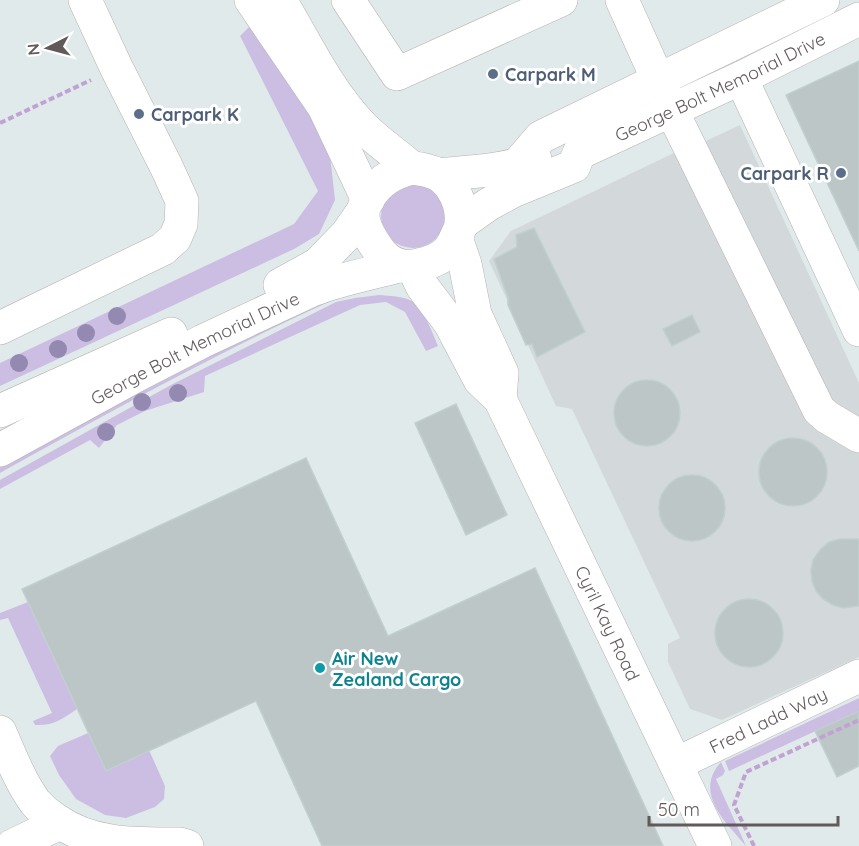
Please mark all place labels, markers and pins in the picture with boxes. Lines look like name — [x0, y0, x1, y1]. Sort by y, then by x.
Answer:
place label: Carpark M — [505, 63, 596, 86]
marker: Carpark M — [486, 67, 500, 81]
place label: Carpark K — [151, 103, 239, 126]
marker: Carpark K — [132, 107, 146, 121]
place label: Carpark R — [741, 162, 829, 185]
marker: Carpark R — [834, 166, 848, 180]
place label: Air New Zealand Cargo — [332, 647, 461, 691]
marker: Air New Zealand Cargo — [313, 661, 327, 675]

